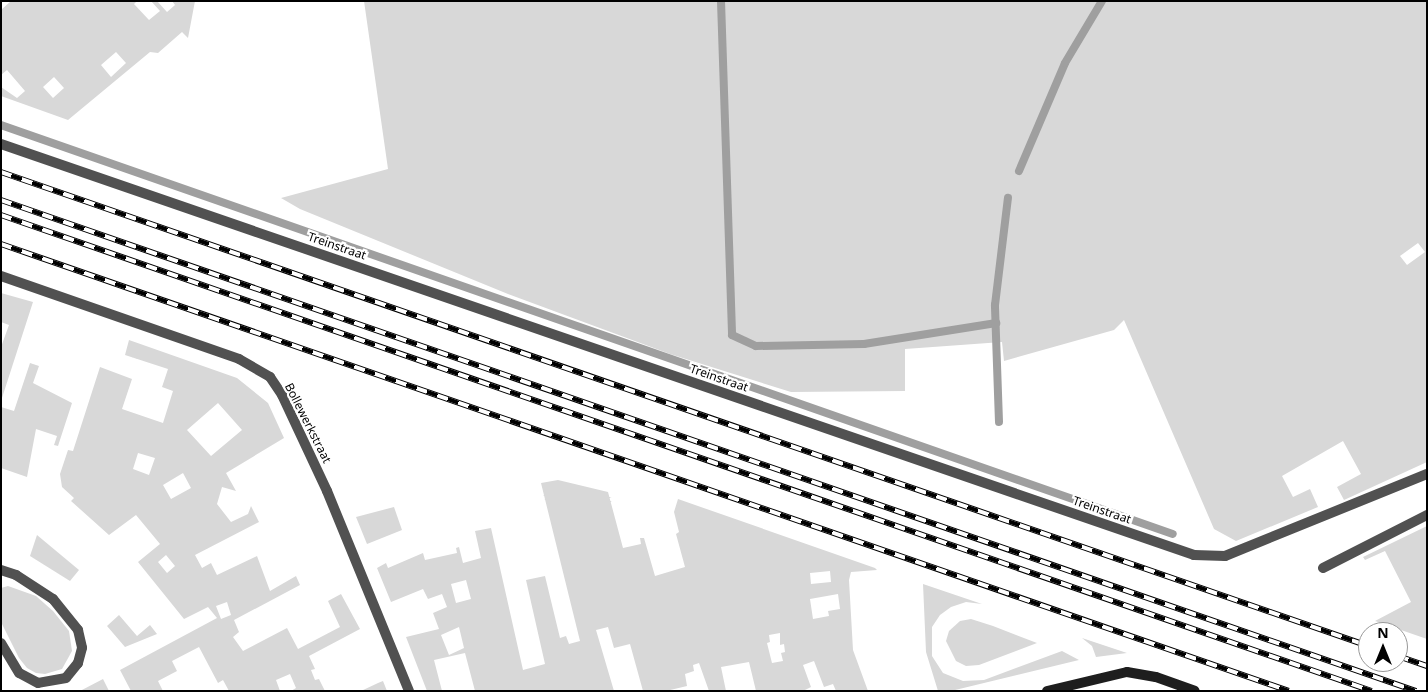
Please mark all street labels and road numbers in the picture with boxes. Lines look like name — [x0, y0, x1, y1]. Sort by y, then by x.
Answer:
street label: Treinstraat — [306, 229, 368, 263]
street label: Treinstraat — [688, 361, 750, 395]
street label: Bollewerkstraat — [282, 381, 334, 465]
street label: Treinstraat — [1071, 493, 1133, 527]

